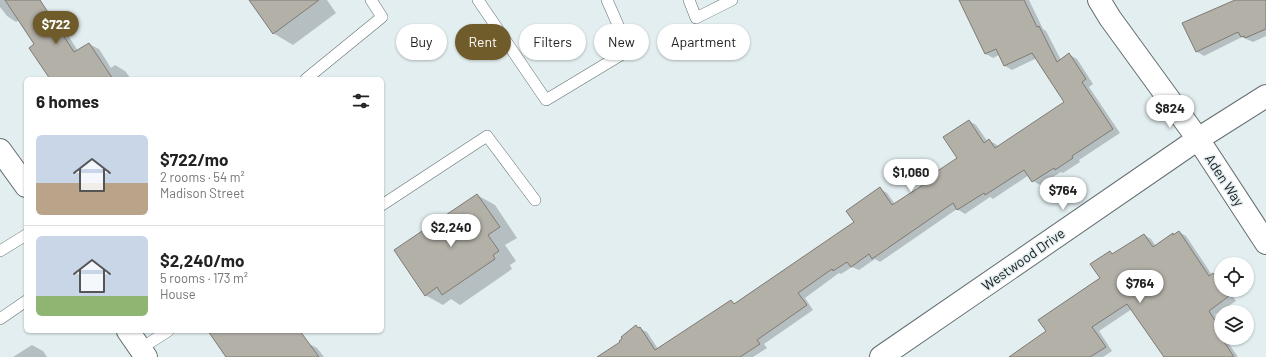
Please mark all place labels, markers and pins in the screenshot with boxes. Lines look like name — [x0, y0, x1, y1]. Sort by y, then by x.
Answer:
pin: $722 — [32, 11, 80, 45]
pin: $824 — [1146, 95, 1194, 129]
pin: $1,060 — [878, 159, 944, 193]
pin: $764 — [1039, 177, 1087, 211]
pin: $2,240 — [418, 214, 484, 248]
pin: $764 — [1116, 270, 1164, 304]

